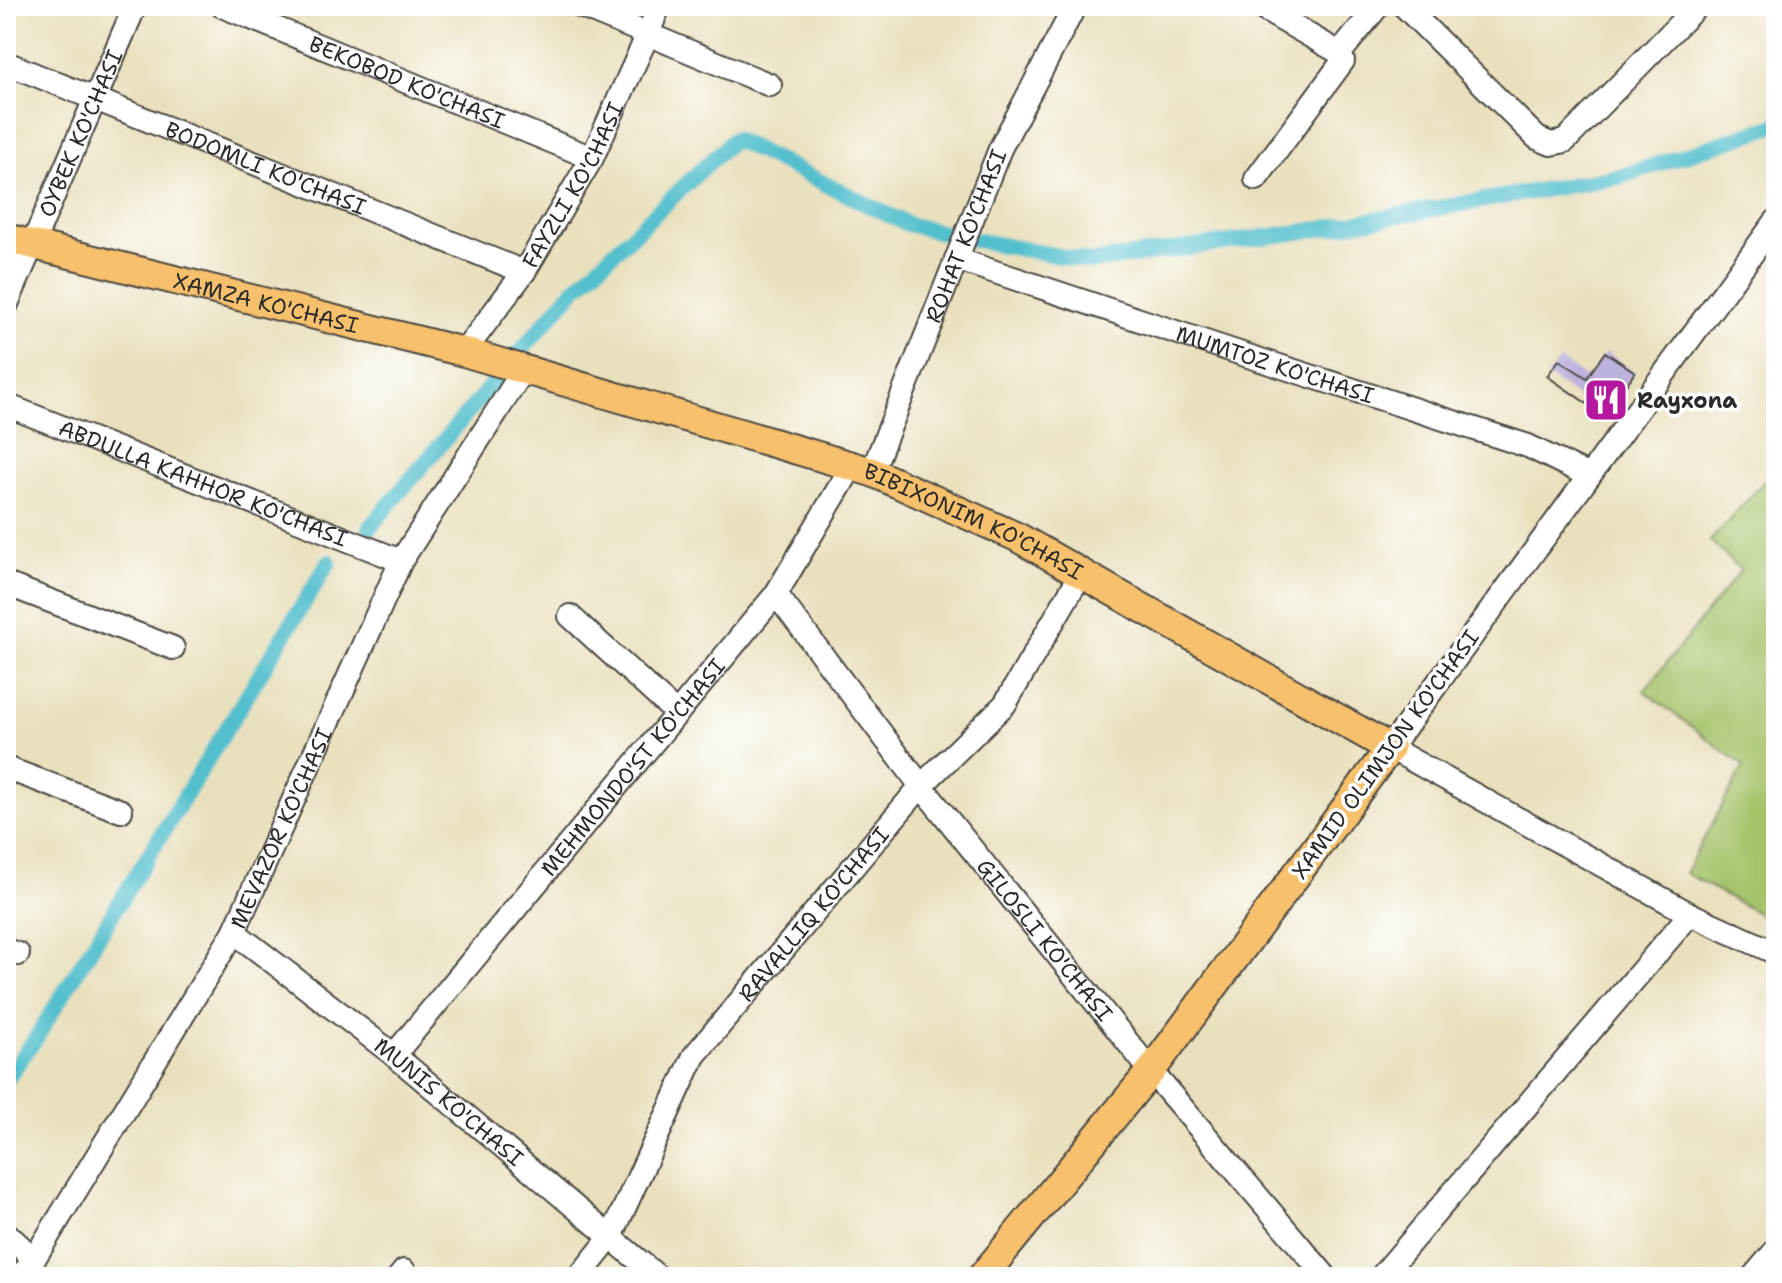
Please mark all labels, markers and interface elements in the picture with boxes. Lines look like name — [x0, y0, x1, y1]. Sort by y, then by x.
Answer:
street label: BEKOBOD KO'CHASI — [305, 29, 509, 136]
street label: OYBEK KO'CHASI — [32, 45, 129, 222]
street label: FAYZLI KO'CHASI — [516, 97, 630, 274]
street label: BODOMLI KO'CHASI — [161, 115, 370, 222]
street label: ROHAT KO'CHASI — [919, 145, 1013, 327]
street label: XAMZA KO'CHASI — [171, 266, 361, 340]
street label: MUMTOZ KO'CHASI — [1172, 319, 1377, 410]
restaurant icon: Rayxona — [1582, 376, 1630, 424]
place label: Rayxona — [1637, 386, 1737, 415]
street label: ABDULLA KAHHOR KO'CHASI — [54, 413, 352, 553]
street label: BIBIXONIM KO'CHASI — [861, 457, 1088, 586]
street label: XAMID OLIMJON KO'CHASI — [1285, 624, 1486, 885]
street label: MEHMONDO'ST KO'CHASI — [534, 652, 732, 882]
street label: MEVAZOR KO'CHASI — [223, 723, 339, 933]
street label: RAVALLIQ KO'CHASI — [732, 821, 896, 1008]
street label: GILOSLI KO'CHASI — [970, 853, 1119, 1027]
street label: MUNIS KO'CHASI — [368, 1031, 529, 1173]

